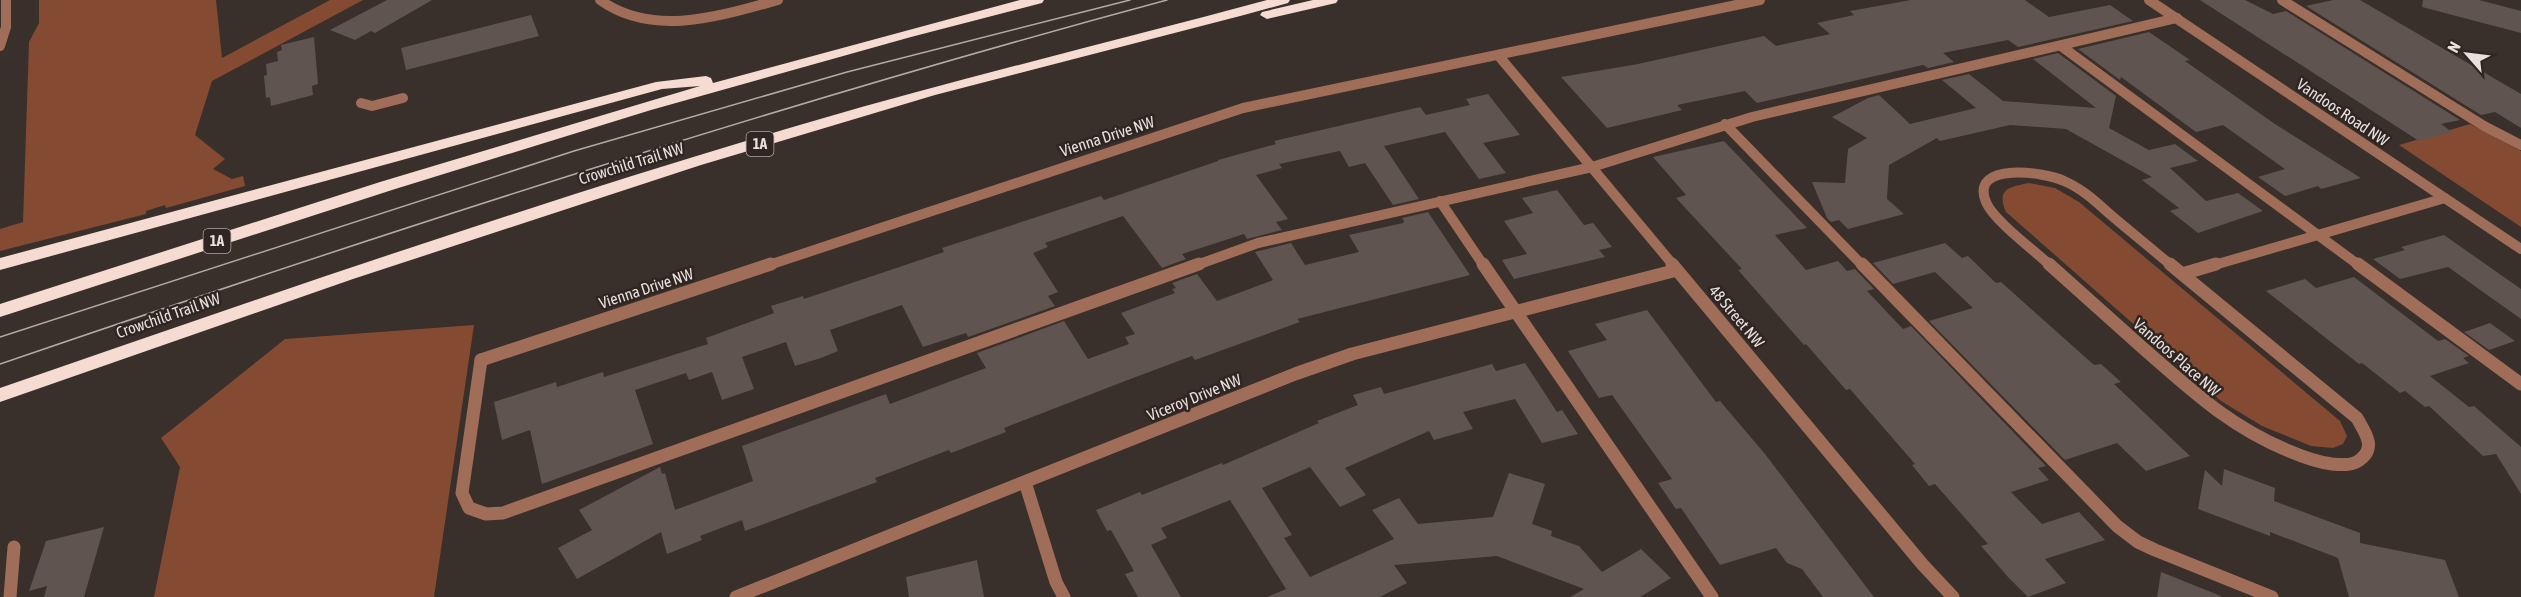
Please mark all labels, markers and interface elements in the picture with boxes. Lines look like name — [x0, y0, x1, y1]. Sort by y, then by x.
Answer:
north arrow — [2437, 24, 2497, 84]
text: N — [2444, 39, 2464, 55]
street label: Vandoos Road NW — [2294, 75, 2393, 150]
street label: Vienna Drive NW — [1058, 112, 1157, 160]
road number: 1A — [746, 132, 774, 156]
street label: Crowchild Trail NW — [576, 138, 686, 188]
road number: 1A — [204, 229, 230, 253]
street label: Vienna Drive NW — [597, 264, 696, 312]
street label: 48 Street NW — [1706, 281, 1768, 351]
street label: Crowchild Trail NW — [114, 289, 223, 341]
street label: Vandoos Place NW — [2130, 314, 2224, 400]
street label: Viceroy Drive NW — [1144, 370, 1244, 425]

